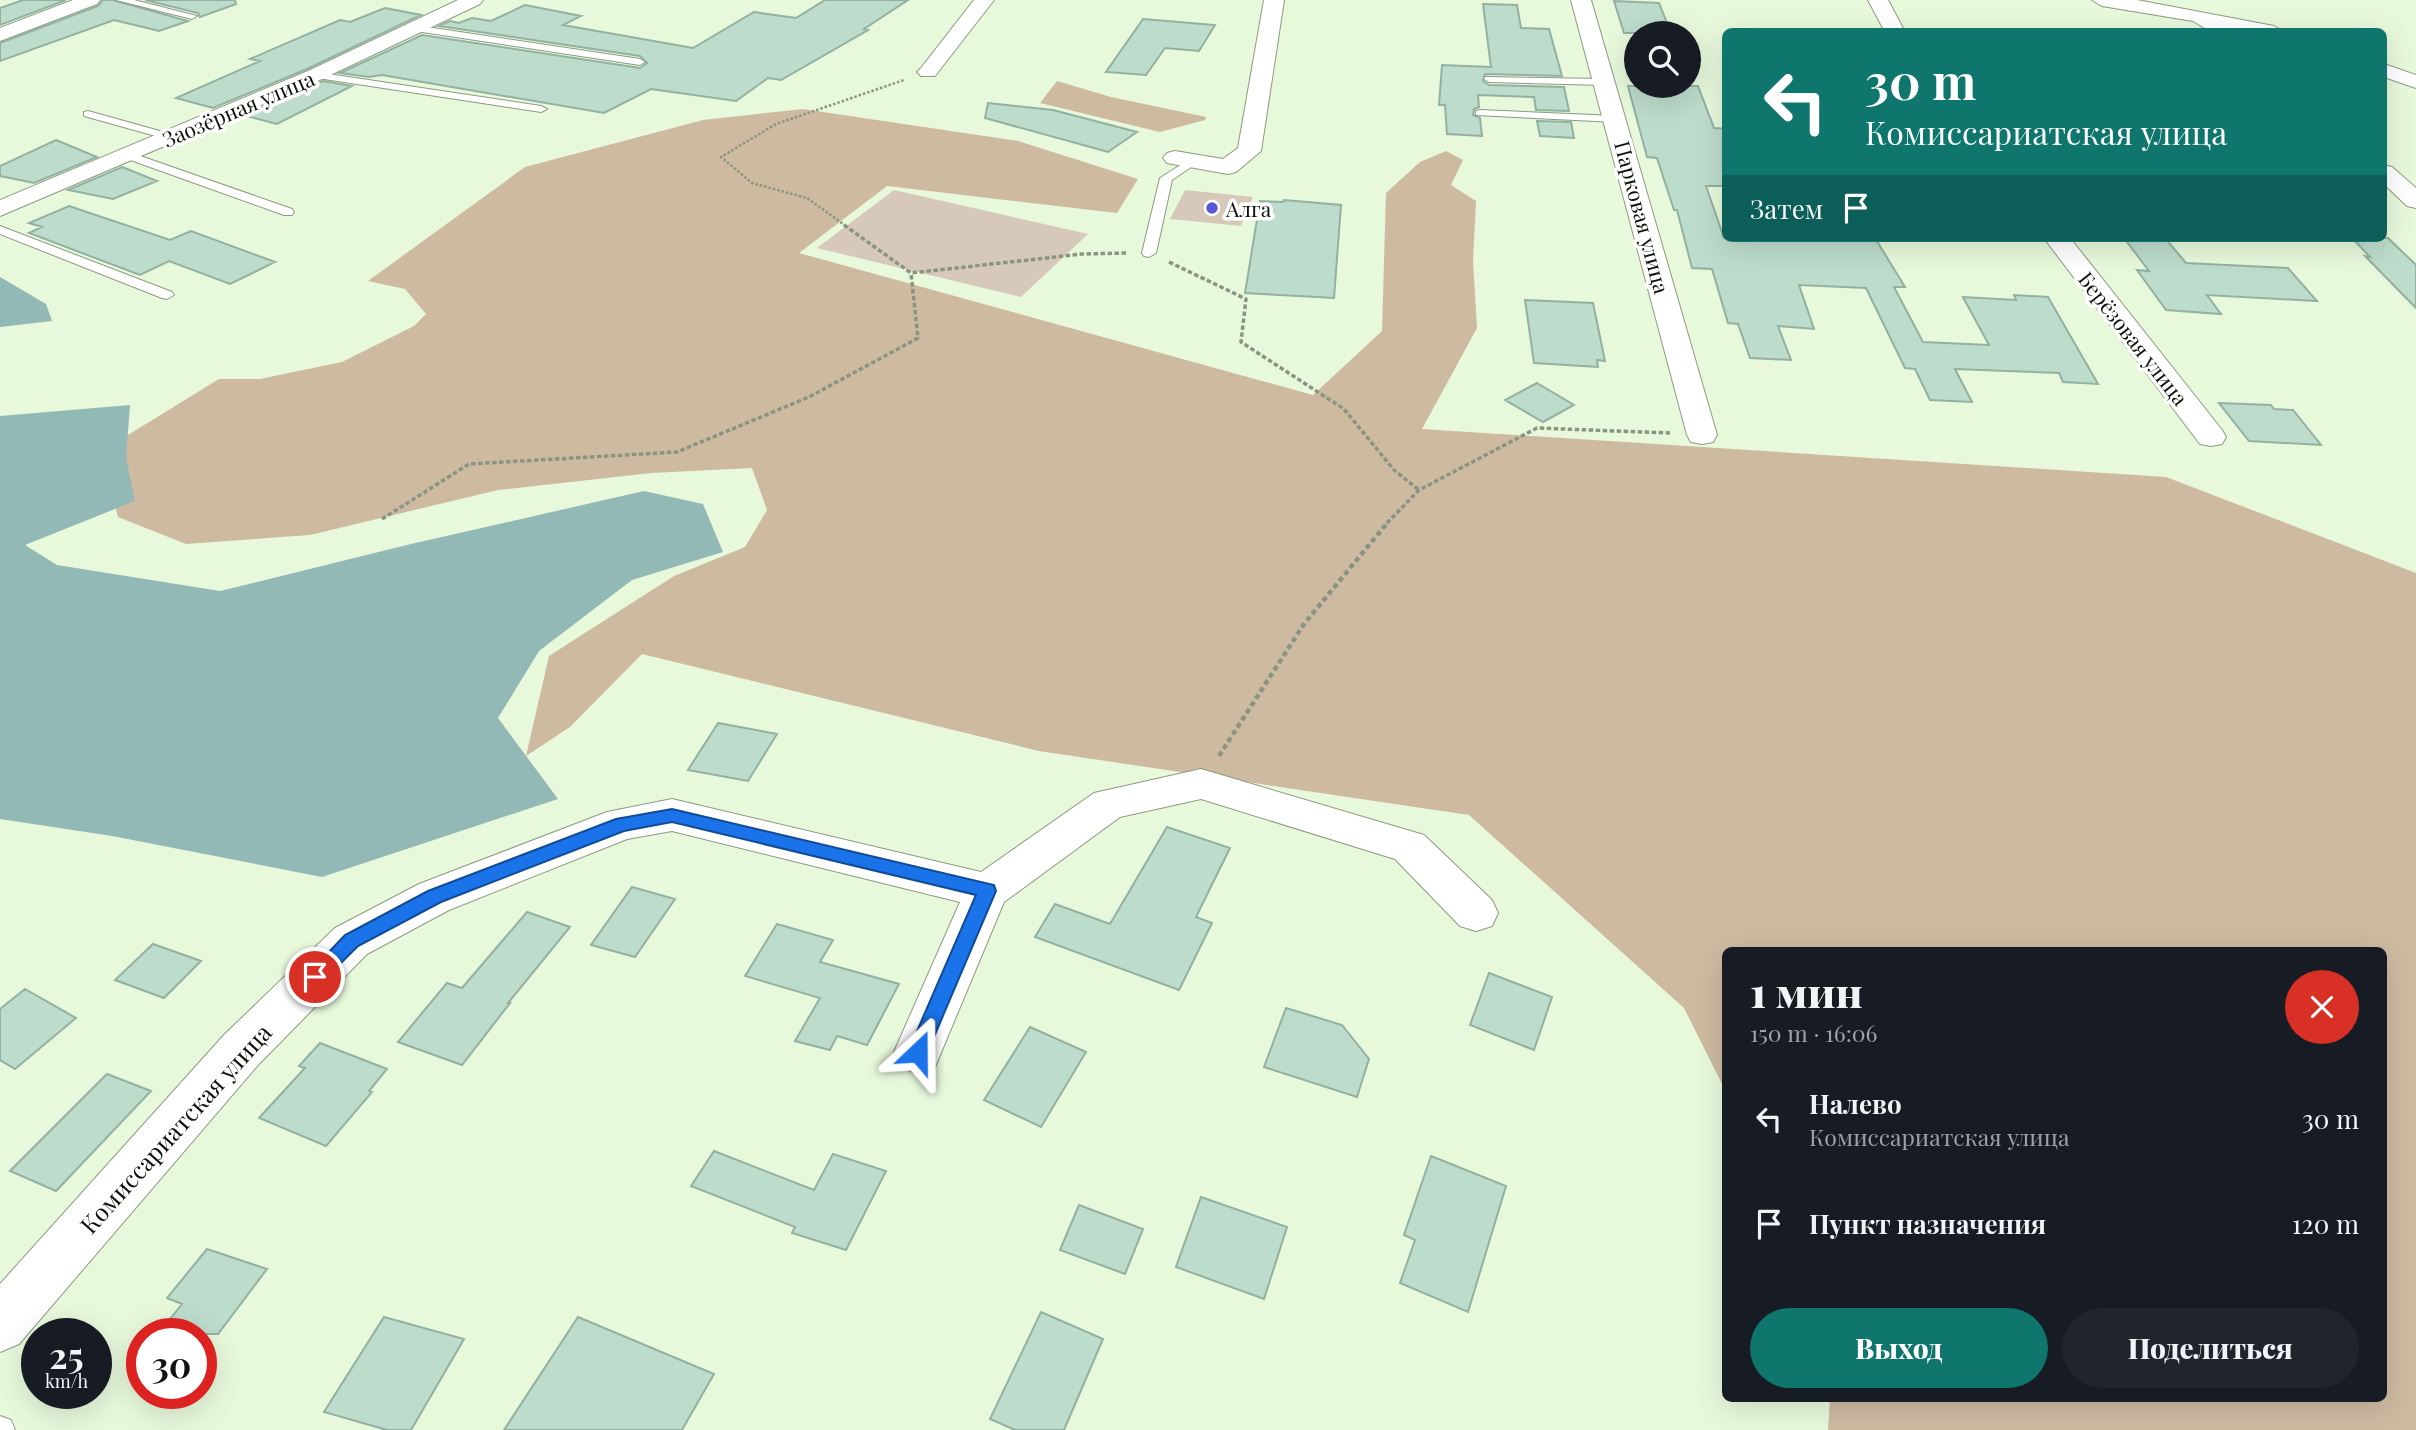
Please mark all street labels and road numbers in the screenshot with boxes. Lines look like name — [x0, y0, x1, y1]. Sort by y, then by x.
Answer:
street label: Заозёрная улица — [158, 63, 319, 153]
street label: Парковая улица — [1609, 138, 1677, 297]
street label: Берёзовая улица — [2073, 265, 2195, 411]
street label: Комиссариатская улица — [72, 1016, 278, 1240]

